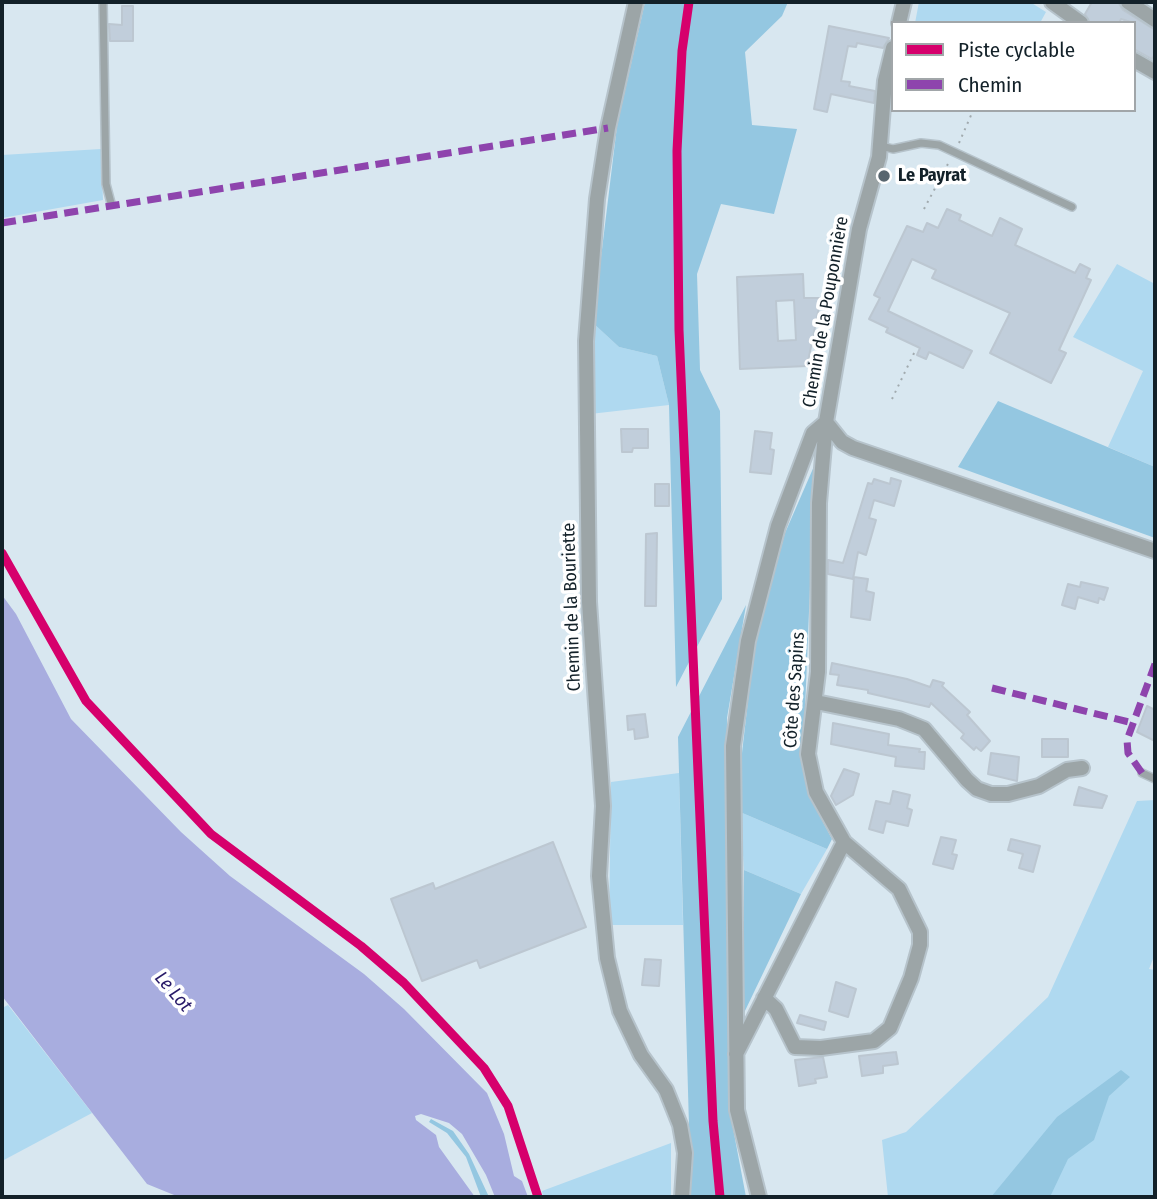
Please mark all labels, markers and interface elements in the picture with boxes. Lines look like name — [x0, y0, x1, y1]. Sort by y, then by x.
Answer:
legend — [891, 21, 1136, 112]
text: Piste cyclable — [958, 37, 1075, 63]
text: Chemin — [958, 72, 1022, 98]
place label: Le Payrat — [898, 165, 966, 187]
marker: Le Payrat — [876, 168, 892, 184]
street label: Chemin de la Pouponnière — [799, 215, 853, 409]
street label: Chemin de la Bouriette — [558, 522, 586, 692]
street label: Côte des Sapins — [780, 631, 810, 749]
water label: Le Lot — [150, 967, 196, 1017]

